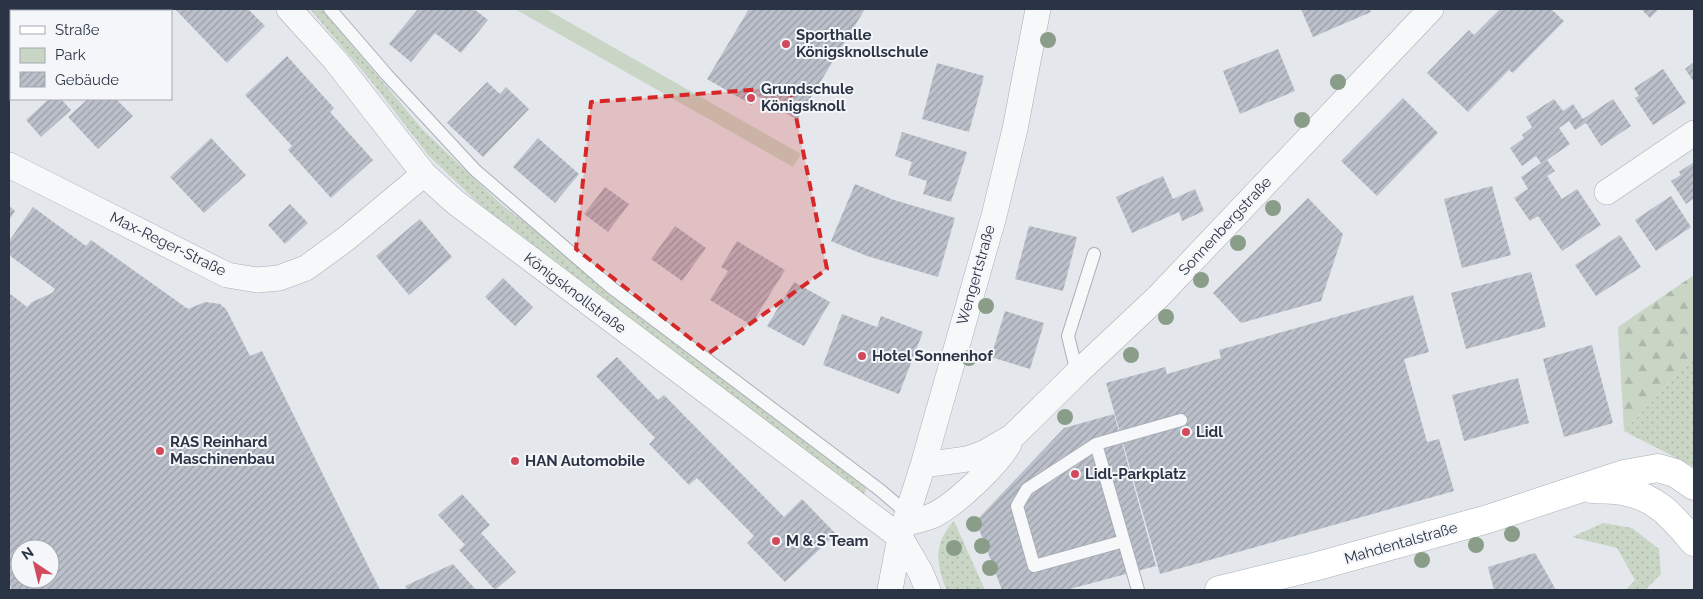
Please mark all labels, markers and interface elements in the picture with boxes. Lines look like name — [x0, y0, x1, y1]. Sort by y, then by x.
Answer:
legend — [10, 10, 172, 100]
text: Straße — [55, 21, 100, 39]
place label: Sporthalle Königsknollschule — [796, 26, 928, 61]
marker: Sporthalle Königsknollschule — [780, 38, 792, 50]
text: Park — [55, 46, 86, 64]
text: Gebäude — [55, 71, 119, 89]
place label: Grundschule Königsknoll — [761, 80, 854, 115]
marker: Grundschule Königsknoll — [745, 92, 757, 104]
street label: Sonnenbergstraße — [1175, 173, 1275, 279]
street label: Max-Reger-Straße — [107, 208, 229, 280]
street label: Wengertstraße — [953, 223, 999, 327]
street label: Königsknollstraße — [520, 249, 630, 337]
place label: Hotel Sonnenhof — [872, 347, 993, 365]
marker: Hotel Sonnenhof — [856, 350, 868, 362]
place label: Lidl — [1196, 423, 1223, 441]
marker: Lidl — [1180, 426, 1192, 438]
place label: RAS Reinhard Maschinenbau — [170, 433, 275, 468]
marker: RAS Reinhard Maschinenbau — [154, 445, 166, 457]
place label: HAN Automobile — [525, 452, 645, 470]
marker: HAN Automobile — [509, 455, 521, 467]
place label: Lidl-Parkplatz — [1085, 465, 1186, 483]
marker: Lidl-Parkplatz — [1069, 468, 1081, 480]
street label: Mahdentalstraße — [1342, 518, 1460, 568]
place label: M & S Team — [786, 532, 869, 550]
marker: M & S Team — [770, 535, 782, 547]
north arrow — [10, 539, 60, 589]
text: N — [19, 544, 37, 563]

